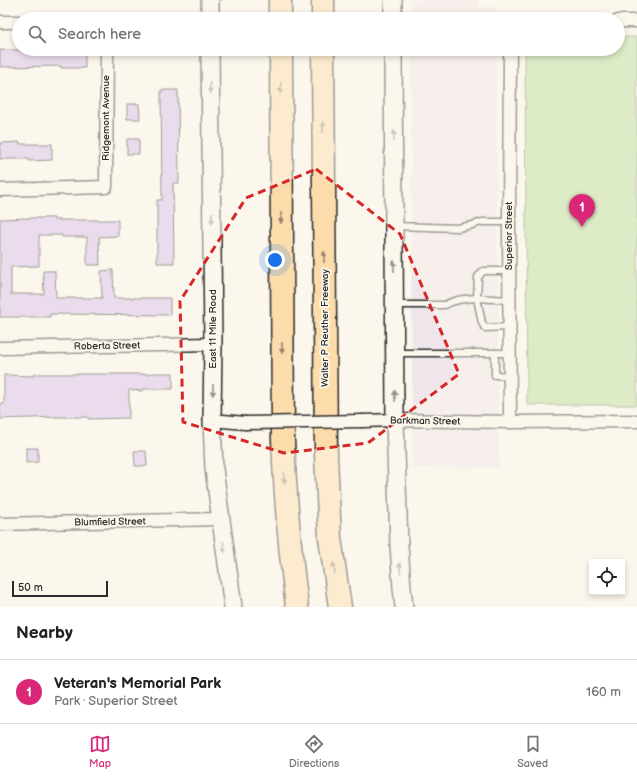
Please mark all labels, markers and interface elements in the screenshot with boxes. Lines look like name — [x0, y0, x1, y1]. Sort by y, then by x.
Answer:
search box — [12, 12, 625, 56]
icon: search — [26, 23, 48, 45]
text: Search here — [58, 25, 141, 44]
street label: Ridgemont Avenue — [100, 75, 112, 161]
one-way arrow — [207, 82, 214, 94]
one-way arrow — [278, 82, 284, 95]
one-way arrow — [320, 121, 327, 133]
one-way arrow — [391, 129, 397, 142]
pin: 1 — [569, 194, 595, 227]
street label: Superior Street — [503, 202, 515, 270]
one-way arrow — [209, 212, 215, 225]
one-way arrow — [278, 212, 284, 225]
your location — [265, 250, 285, 270]
one-way arrow — [321, 250, 327, 263]
one-way arrow — [391, 259, 397, 272]
street label: Walter P Reuther Freeway — [319, 269, 331, 387]
street label: East 11 Mile Road — [207, 289, 219, 369]
street label: Roberta Street — [74, 339, 140, 353]
one-way arrow — [279, 342, 285, 355]
one-way arrow — [210, 384, 216, 397]
one-way arrow — [392, 389, 398, 402]
street label: Barkman Street — [390, 414, 460, 428]
one-way arrow — [281, 472, 288, 484]
street label: Blumfield Street — [74, 515, 146, 529]
one-way arrow — [221, 541, 227, 553]
map controls — [589, 559, 625, 595]
button: locate — [589, 559, 625, 595]
one-way arrow — [331, 562, 337, 574]
one-way arrow — [397, 562, 404, 574]
scale bar — [12, 579, 108, 598]
text: 50 m — [18, 581, 43, 594]
text: Nearby — [16, 623, 73, 643]
text: Veteran's Memorial Park — [54, 674, 221, 693]
text: 1 — [26, 684, 32, 700]
text: 160 m — [586, 684, 621, 700]
text: Park · Superior Street — [54, 693, 177, 709]
tab: Map — [89, 733, 111, 770]
tab: Directions — [289, 733, 339, 770]
tab: Saved — [517, 733, 548, 770]

